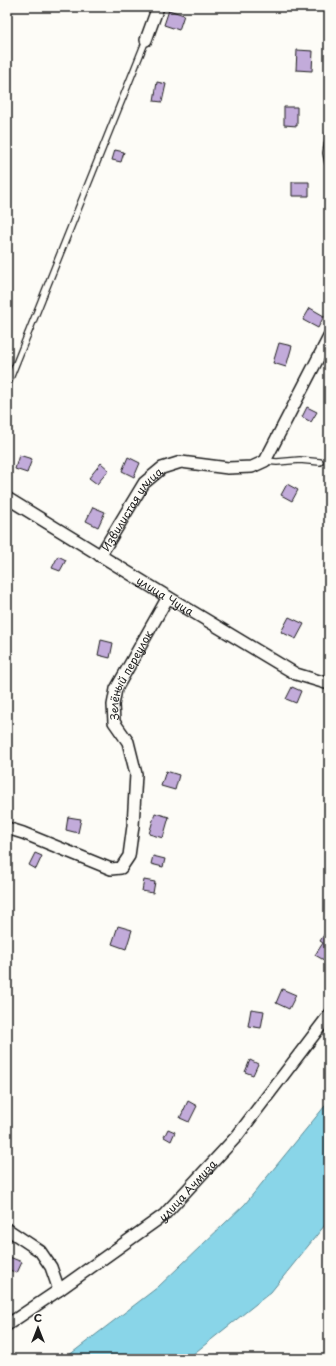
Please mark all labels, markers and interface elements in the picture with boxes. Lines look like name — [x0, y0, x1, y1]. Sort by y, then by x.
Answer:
street label: Извилистая улица — [97, 463, 166, 554]
street label: улица Чуца — [134, 571, 198, 619]
street label: Зелёный переулок — [104, 626, 157, 721]
street label: улица Ачмиза — [155, 1155, 220, 1225]
north arrow — [18, 1308, 58, 1348]
text: С — [34, 1309, 42, 1326]

